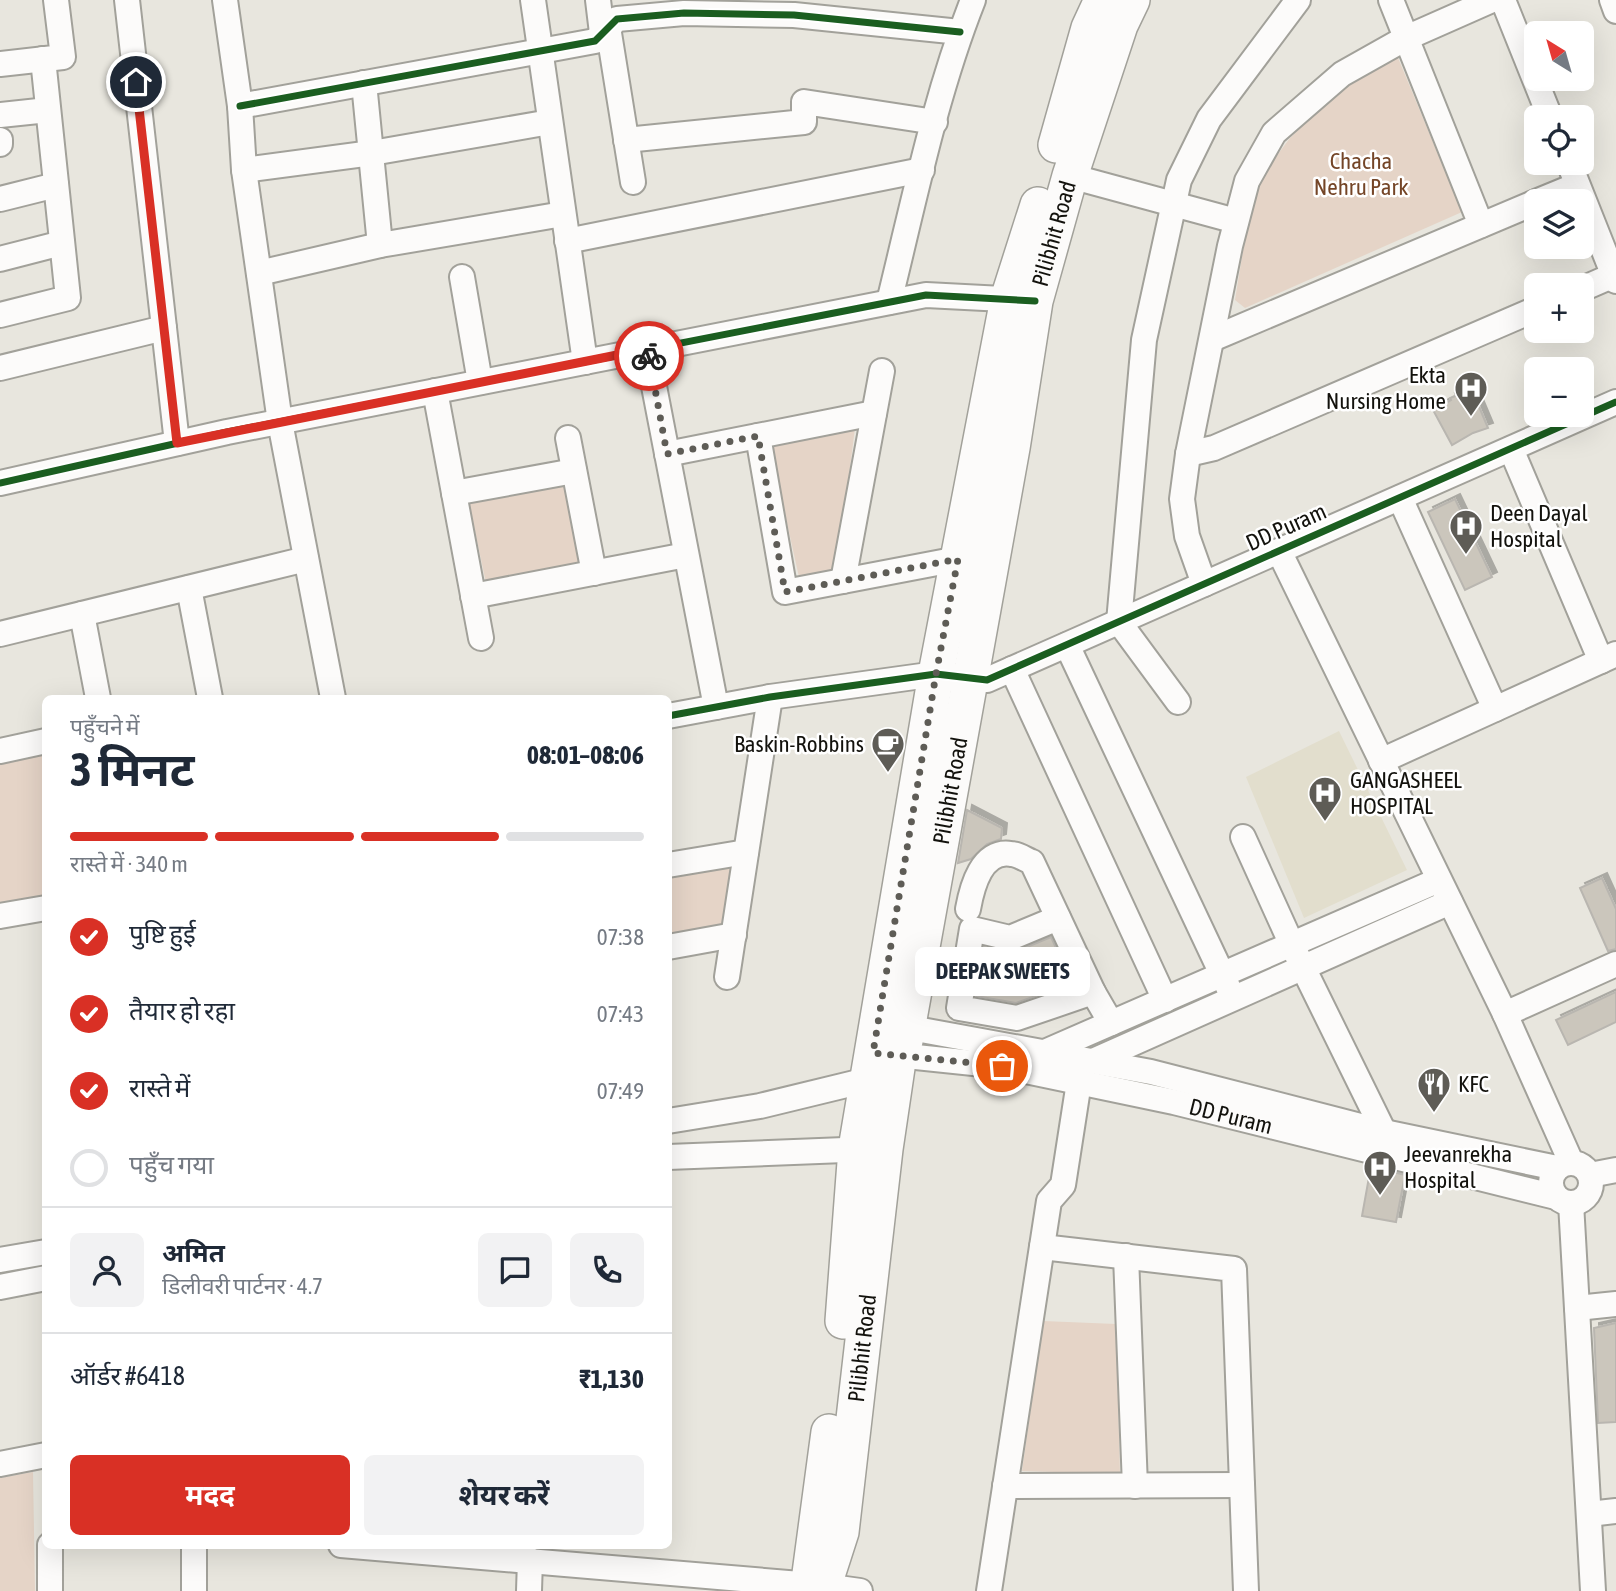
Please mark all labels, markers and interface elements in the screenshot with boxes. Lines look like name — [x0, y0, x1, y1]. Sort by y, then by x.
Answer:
north arrow — [1524, 21, 1594, 91]
map controls — [1524, 21, 1594, 427]
pin — [106, 52, 166, 112]
icon: home — [117, 63, 155, 101]
button: locate — [1524, 105, 1594, 175]
park label: Chacha Nehru Park — [1314, 148, 1408, 200]
street label: Pilibhit Road — [1027, 178, 1081, 289]
button: layers — [1524, 189, 1594, 259]
button: + — [1524, 273, 1594, 343]
courier — [614, 321, 684, 391]
icon: bike — [630, 337, 668, 375]
button: − — [1524, 357, 1594, 427]
place label: Ekta Nursing Home — [1326, 362, 1446, 414]
hospital icon: Ekta Nursing Home — [1452, 369, 1490, 418]
street label: DD Puram — [1242, 498, 1330, 556]
place label: Deen Dayal Hospital — [1490, 500, 1588, 552]
hospital icon: Deen Dayal Hospital — [1447, 507, 1485, 556]
text: पहुँचने में — [70, 714, 140, 740]
cafe icon: Baskin-Robbins — [869, 725, 907, 774]
place label: Baskin-Robbins — [734, 731, 864, 757]
street label: Pilibhit Road — [928, 735, 973, 846]
text: 08:01–08:06 — [527, 740, 644, 770]
text: 3 मिनट — [70, 743, 194, 796]
place label: GANGASHEEL HOSPITAL — [1350, 767, 1462, 819]
hospital icon: GANGASHEEL HOSPITAL — [1306, 774, 1344, 823]
text: रास्ते में · 340 m — [70, 851, 188, 877]
icon: check — [70, 918, 108, 956]
text: पुष्टि हुई — [129, 919, 196, 949]
text: 07:38 — [597, 924, 644, 950]
callout: DEEPAK SWEETS — [914, 947, 1090, 996]
text: DEEPAK SWEETS — [935, 958, 1070, 984]
icon: check — [70, 995, 108, 1033]
text: तैयार हो रहा — [129, 996, 235, 1026]
text: 07:43 — [597, 1001, 644, 1027]
pin — [972, 1036, 1032, 1096]
icon: bag — [983, 1047, 1021, 1085]
restaurant icon: KFC — [1415, 1065, 1453, 1114]
place label: KFC — [1458, 1071, 1489, 1097]
icon: check — [70, 1072, 108, 1110]
text: रास्ते में — [129, 1073, 190, 1103]
text: 07:49 — [597, 1078, 644, 1104]
street label: DD Puram — [1187, 1093, 1275, 1139]
place label: Jeevanrekha Hospital — [1404, 1141, 1512, 1193]
hospital icon: Jeevanrekha Hospital — [1361, 1148, 1399, 1197]
text: पहुँच गया — [129, 1150, 214, 1180]
button: person — [70, 1233, 144, 1307]
button: chat — [478, 1233, 552, 1307]
button: phone — [570, 1233, 644, 1307]
text: अमित — [162, 1238, 225, 1268]
text: डिलीवरी पार्टनर · 4.7 — [162, 1273, 323, 1299]
street label: Pilibhit Road — [843, 1293, 881, 1404]
text: ऑर्डर #6418 — [70, 1361, 185, 1391]
text: ₹1,130 — [579, 1364, 644, 1394]
button: मदद — [70, 1455, 350, 1535]
button: शेयर करें — [364, 1455, 644, 1535]

